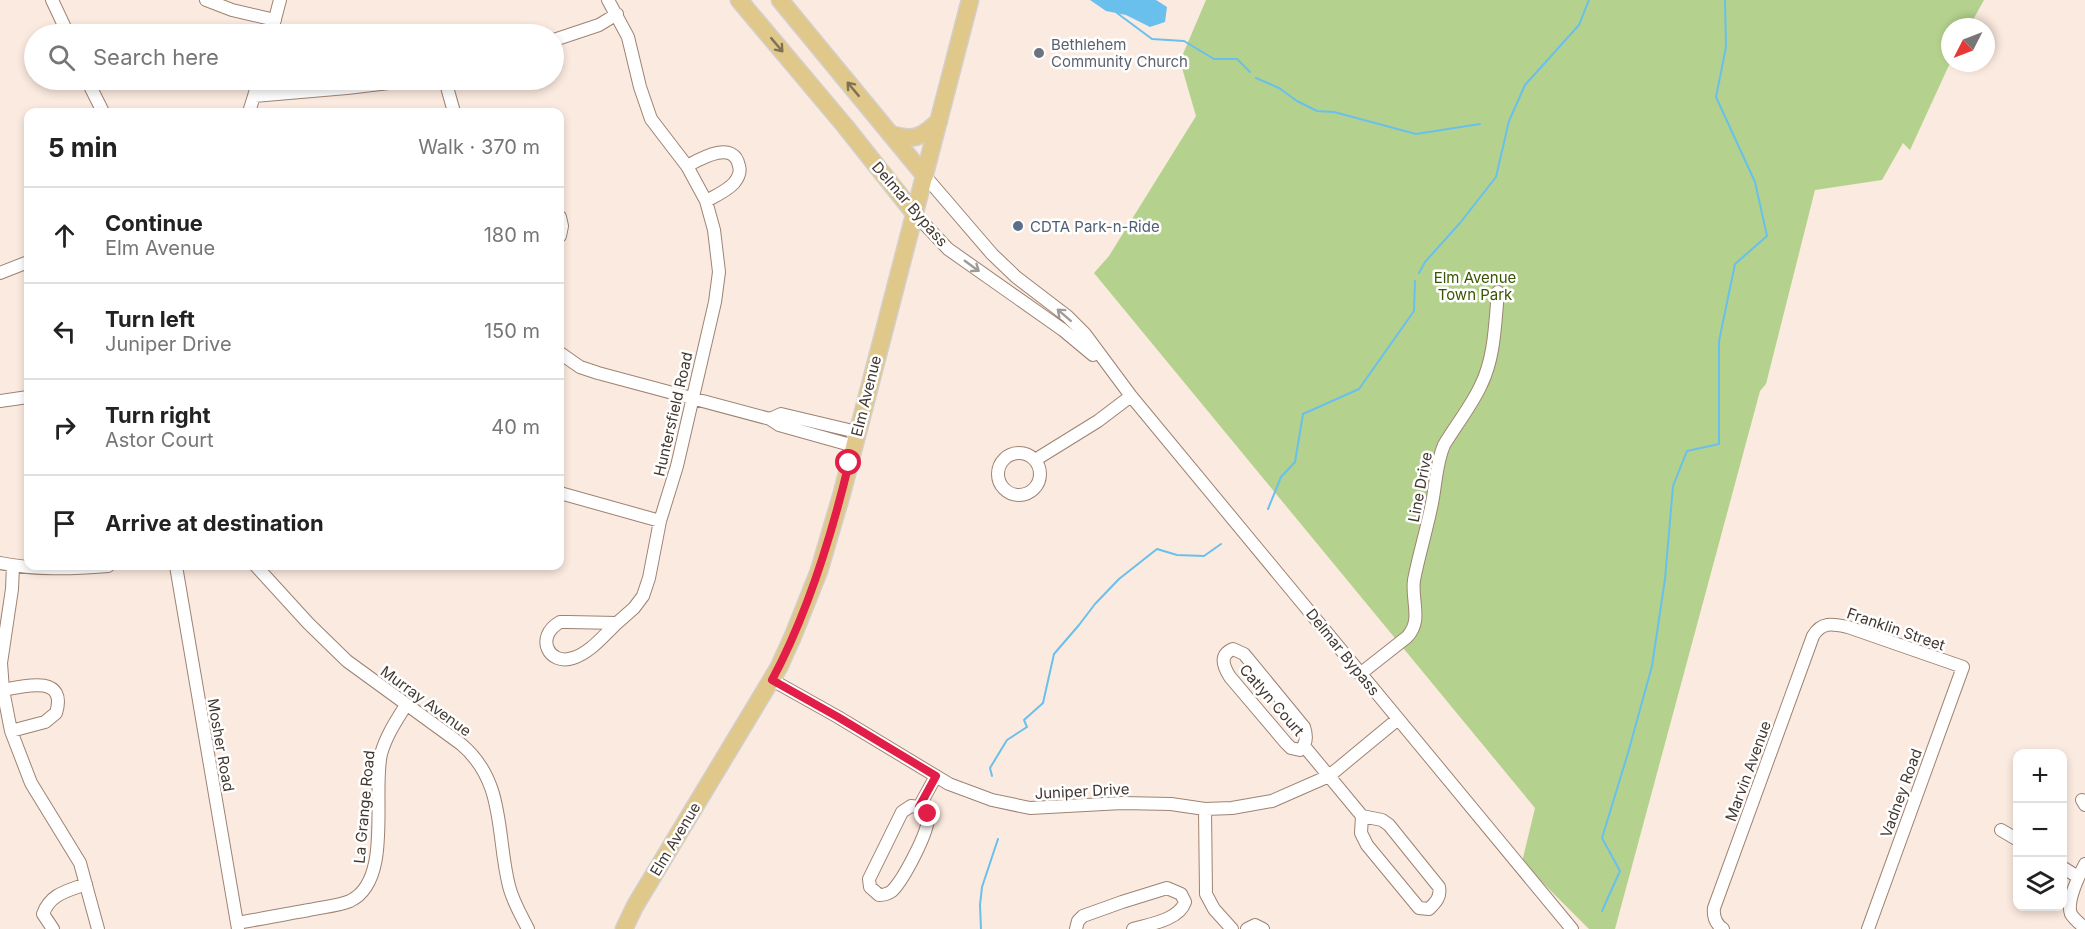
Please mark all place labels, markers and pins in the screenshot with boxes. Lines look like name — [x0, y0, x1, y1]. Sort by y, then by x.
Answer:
place label: Bethlehem Community Church — [1051, 35, 1188, 71]
marker: Bethlehem Community Church — [1032, 46, 1046, 60]
place label: CDTA Park-n-Ride — [1030, 217, 1160, 236]
marker: CDTA Park-n-Ride — [1011, 219, 1025, 233]

